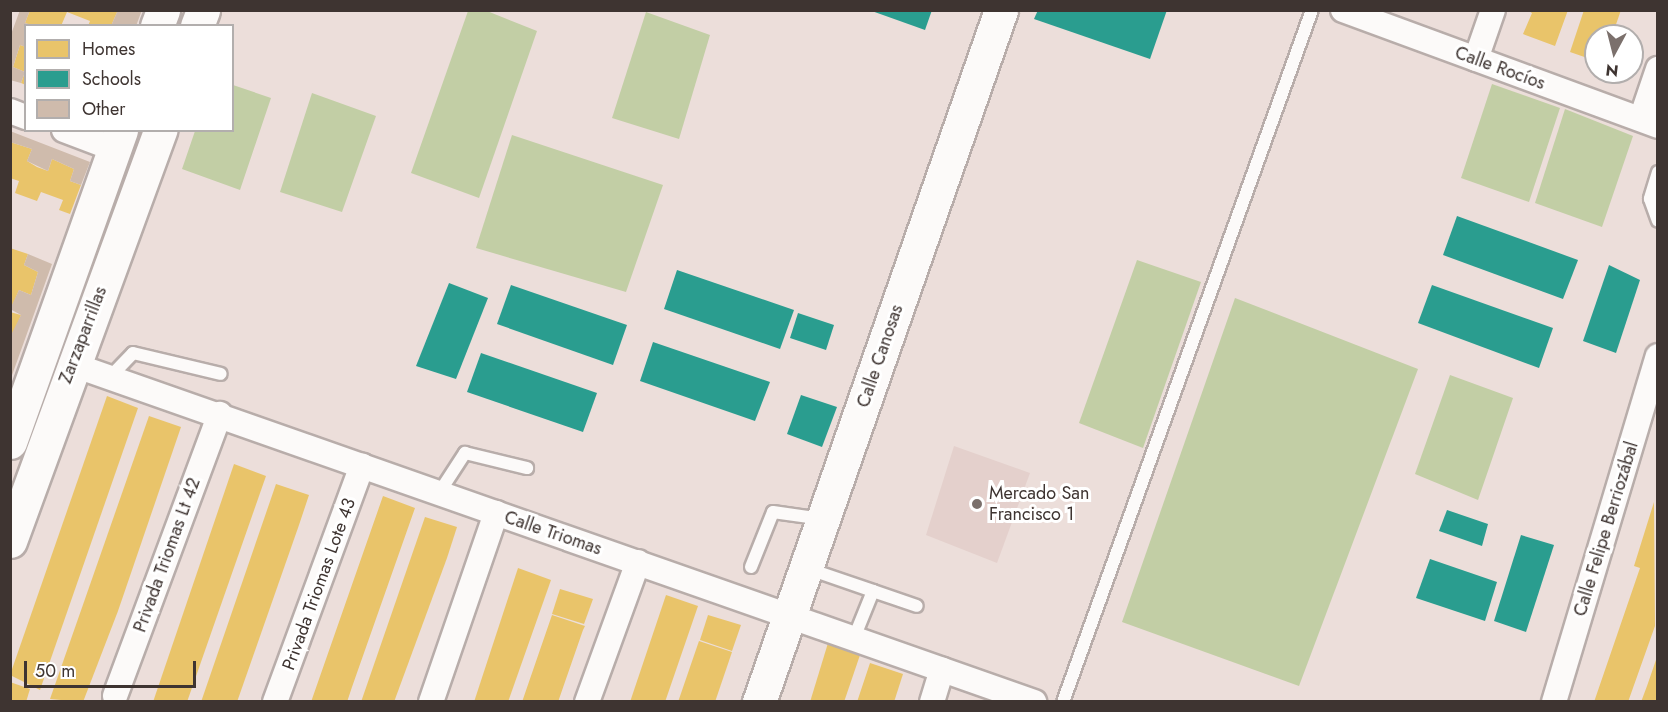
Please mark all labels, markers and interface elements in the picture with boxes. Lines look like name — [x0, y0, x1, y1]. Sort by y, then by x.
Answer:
legend — [24, 24, 234, 132]
north arrow — [1584, 24, 1644, 84]
text: Homes — [82, 36, 135, 62]
street label: Calle Rocíos — [1452, 42, 1548, 94]
text: N — [1604, 58, 1620, 83]
text: Schools — [82, 66, 141, 92]
text: Other — [82, 96, 125, 122]
street label: Zarzaparrillas — [55, 283, 111, 387]
street label: Calle Canosas — [852, 302, 908, 410]
street label: Calle Felipe Berriozábal — [1569, 439, 1643, 619]
street label: Privada Triomas Lt 42 — [129, 475, 205, 635]
place label: Mercado San Francisco 1 — [989, 483, 1089, 526]
street label: Privada Triomas Lote 43 — [278, 495, 360, 673]
marker: Mercado San Francisco 1 — [970, 497, 984, 511]
street label: Calle Triomas — [501, 506, 605, 560]
scale bar — [27, 649, 200, 687]
text: 50 m — [35, 658, 75, 684]

